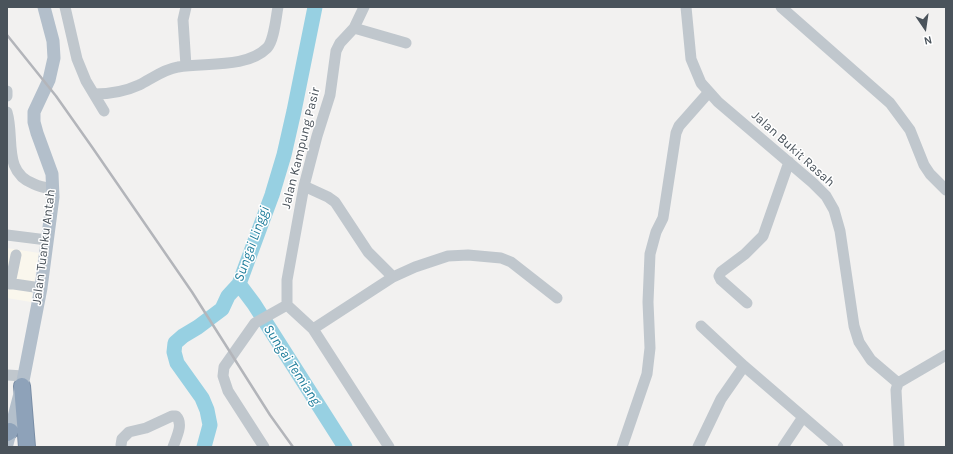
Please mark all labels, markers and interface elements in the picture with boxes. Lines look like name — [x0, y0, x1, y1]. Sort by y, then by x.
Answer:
north arrow — [905, 8, 945, 48]
text: N — [923, 33, 933, 47]
street label: Jalan Kampung Pasir — [278, 86, 324, 210]
street label: Jalan Bukit Rasah — [748, 108, 838, 190]
street label: Jalan Tuanku Antah — [29, 188, 59, 306]
water label: Sungai Linggi — [231, 204, 273, 284]
water label: Sungai Temiang — [260, 321, 324, 409]

